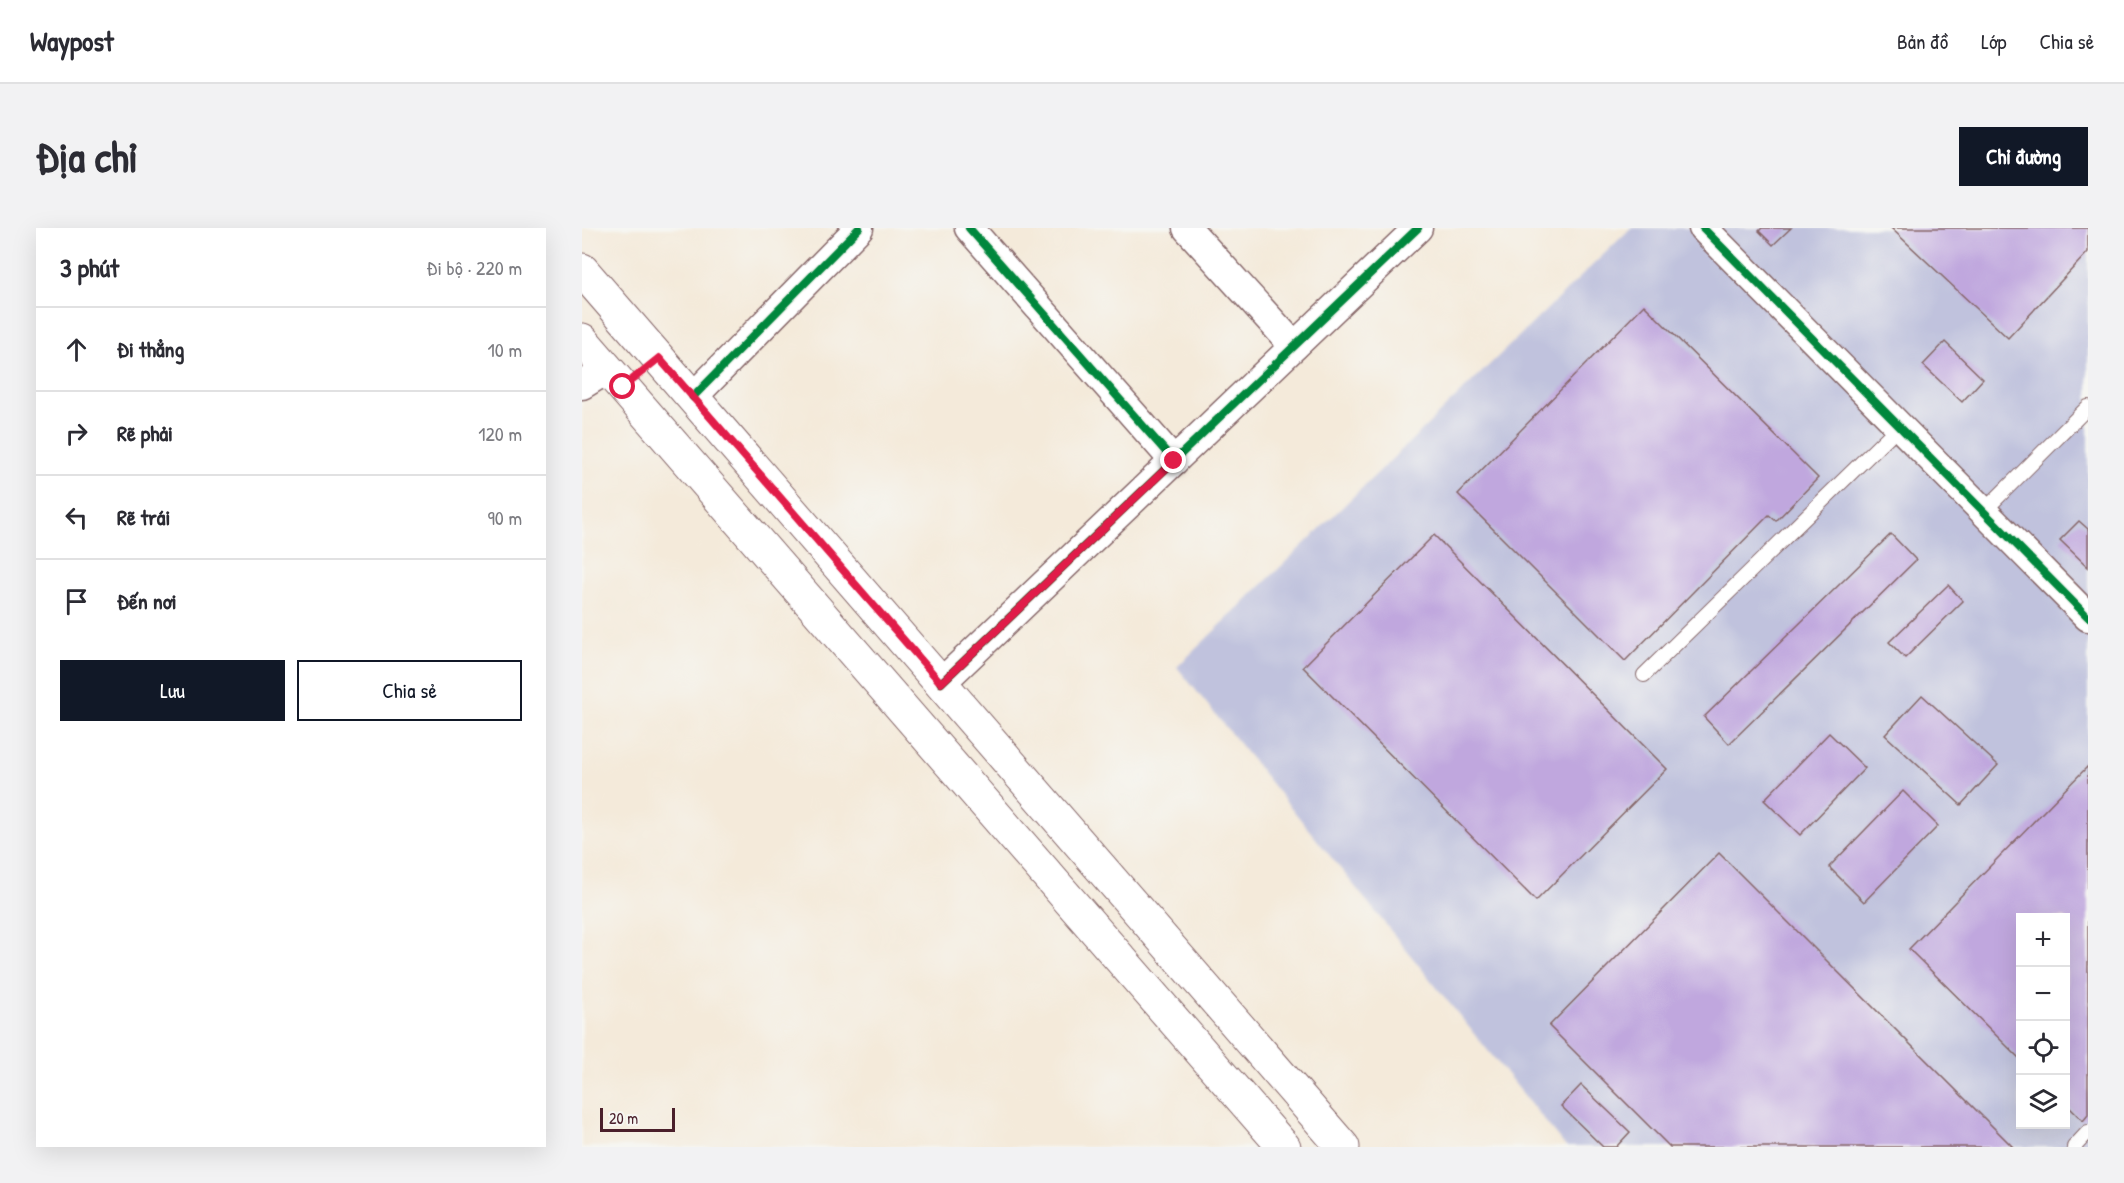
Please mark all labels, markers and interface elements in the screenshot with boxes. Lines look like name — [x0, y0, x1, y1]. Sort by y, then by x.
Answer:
text: Waypost — [30, 22, 114, 60]
text: Bản đồ — [1897, 27, 1948, 56]
text: Lớp — [1981, 27, 2006, 56]
text: Chia sẻ — [2039, 27, 2094, 56]
button: Chỉ đường — [1959, 127, 2088, 186]
text: Địa chỉ — [36, 128, 138, 185]
text: 3 phút — [60, 250, 119, 285]
text: Đi bộ · 220 m — [427, 254, 522, 281]
icon: ahead — [60, 333, 93, 366]
text: Đi thẳng — [117, 334, 184, 364]
text: 10 m — [488, 336, 522, 363]
route start — [609, 373, 635, 399]
icon: right — [60, 417, 93, 450]
text: Rẽ phải — [117, 418, 173, 448]
text: 120 m — [478, 420, 522, 447]
route end — [1160, 447, 1186, 473]
icon: left — [60, 501, 93, 534]
text: Rẽ trái — [117, 502, 170, 532]
text: 90 m — [488, 504, 522, 531]
icon: arrive — [60, 585, 93, 618]
text: Đến nơi — [117, 586, 177, 616]
button: Lưu — [60, 660, 285, 721]
button: Chia sẻ — [297, 660, 522, 721]
map controls — [2016, 913, 2070, 1129]
button: + — [2016, 913, 2070, 967]
button: − — [2016, 967, 2070, 1021]
button: locate — [2016, 1021, 2070, 1075]
button: layers — [2016, 1075, 2070, 1129]
scale bar — [600, 1105, 675, 1132]
text: 20 m — [609, 1107, 638, 1129]

